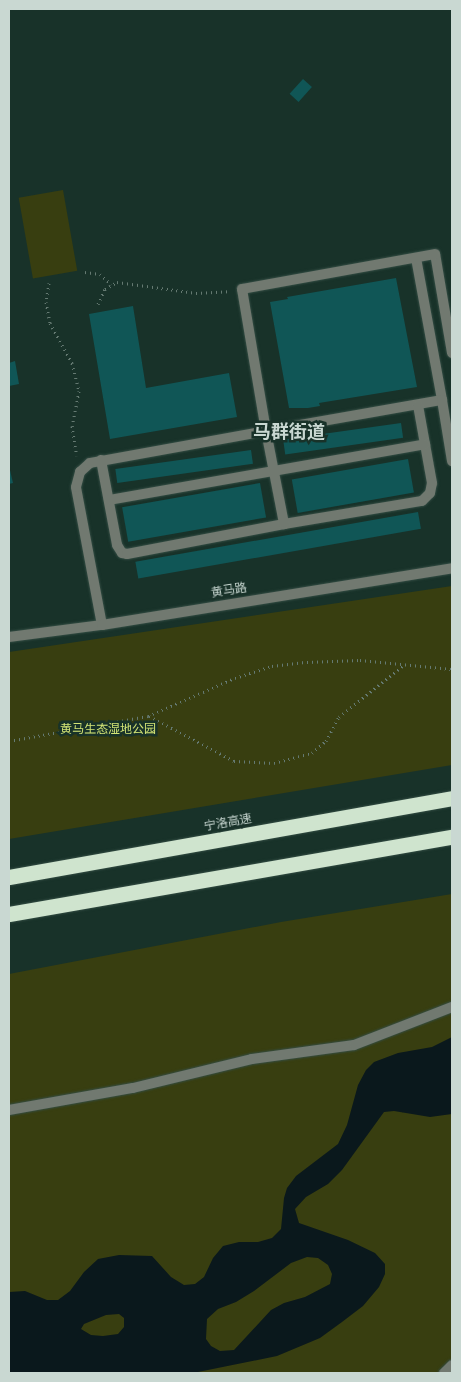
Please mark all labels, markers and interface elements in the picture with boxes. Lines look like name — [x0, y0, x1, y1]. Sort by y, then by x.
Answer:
district label: 马群街道 — [253, 421, 325, 443]
street label: 黄马路 — [210, 581, 248, 601]
park label: 黄马生态湿地公园 — [60, 723, 156, 737]
street label: 宁洛高速 — [203, 812, 253, 834]

